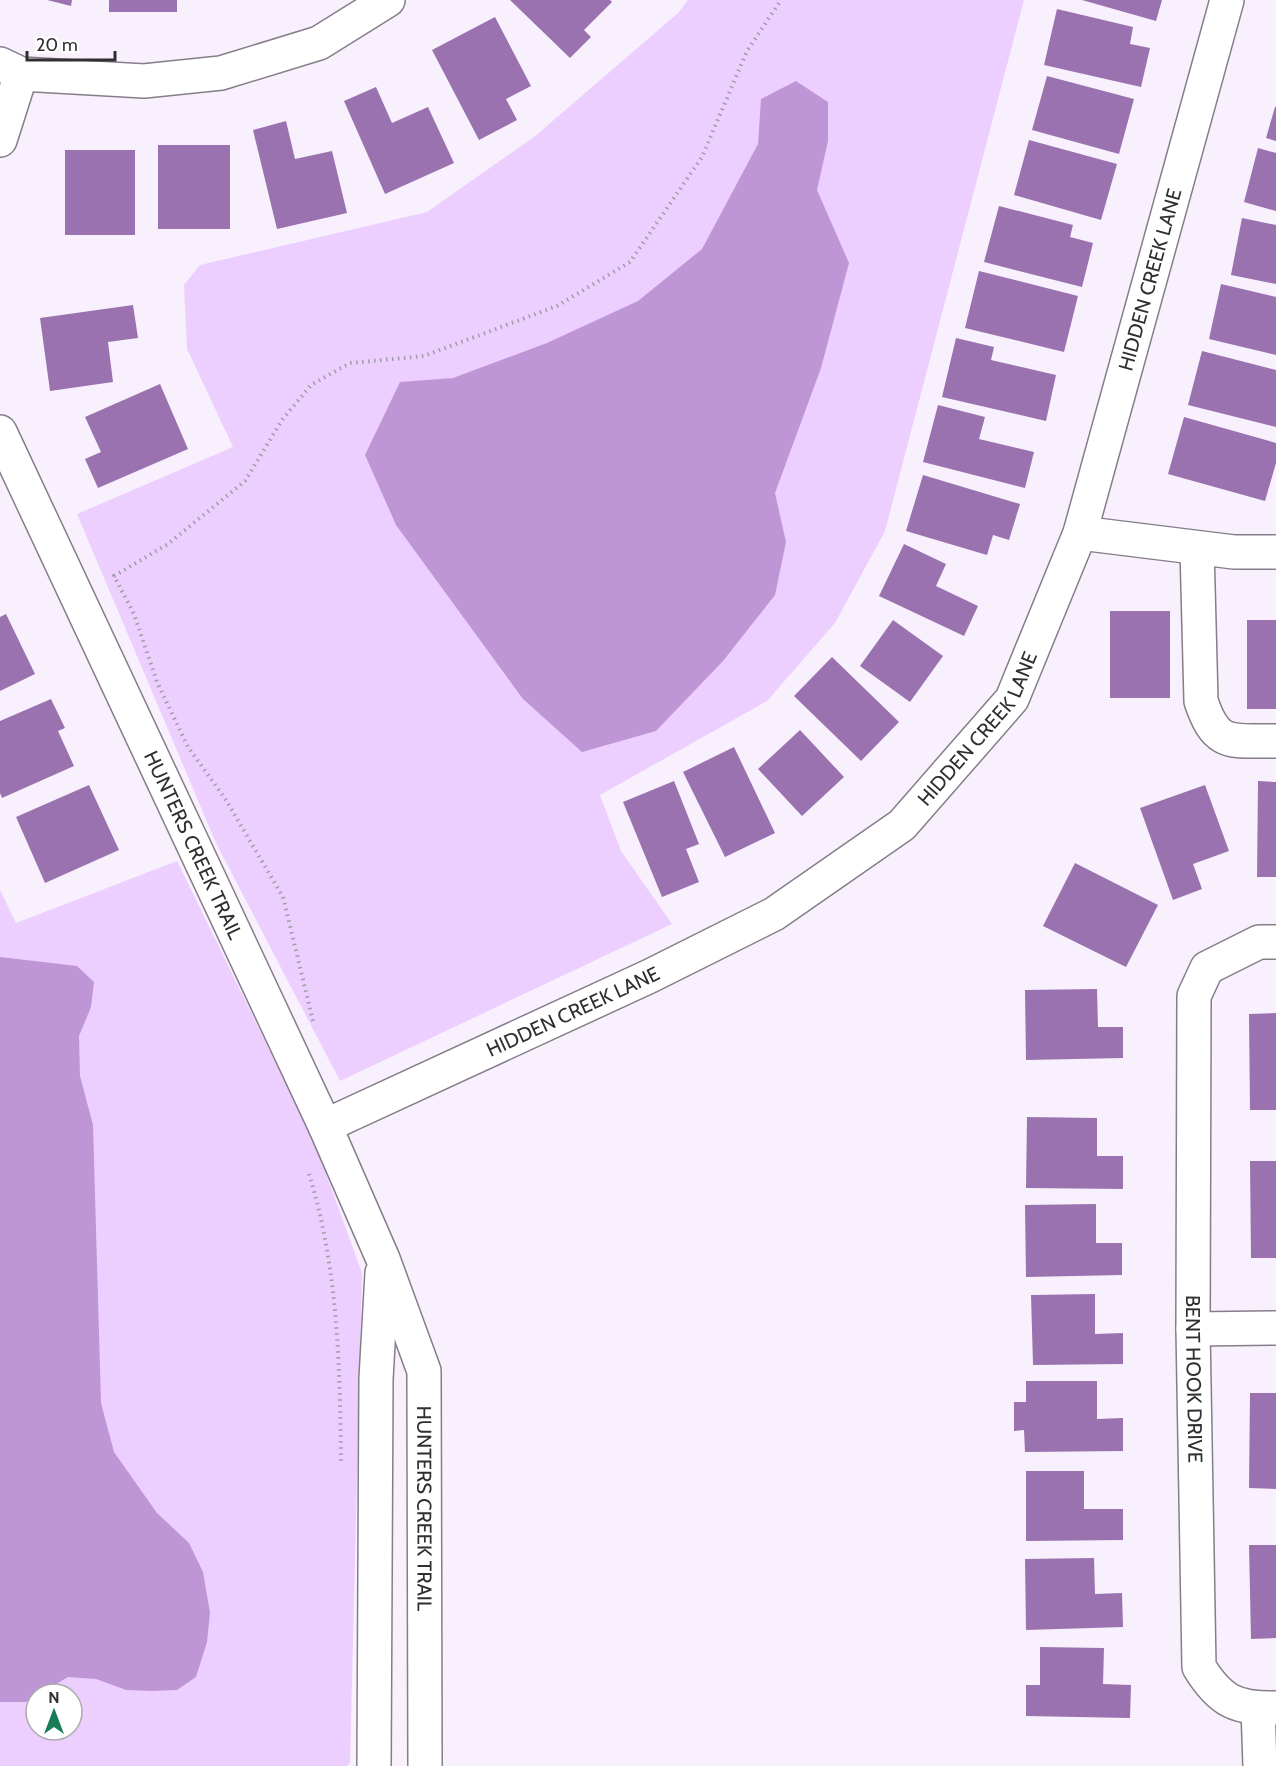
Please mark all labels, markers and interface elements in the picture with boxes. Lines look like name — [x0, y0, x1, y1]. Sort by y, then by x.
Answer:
scale bar — [27, 24, 116, 62]
text: 20 m — [36, 34, 78, 56]
street label: HIDDEN CREEK LANE — [1113, 186, 1186, 373]
street label: HIDDEN CREEK LANE — [912, 648, 1042, 811]
street label: HUNTERS CREEK TRAIL — [139, 747, 248, 943]
street label: HIDDEN CREEK LANE — [483, 961, 663, 1062]
street label: BENT HOOK DRIVE — [1181, 1295, 1207, 1463]
street label: HUNTERS CREEK TRAIL — [412, 1406, 437, 1611]
north arrow — [24, 1682, 84, 1742]
text: N — [48, 1688, 60, 1707]

